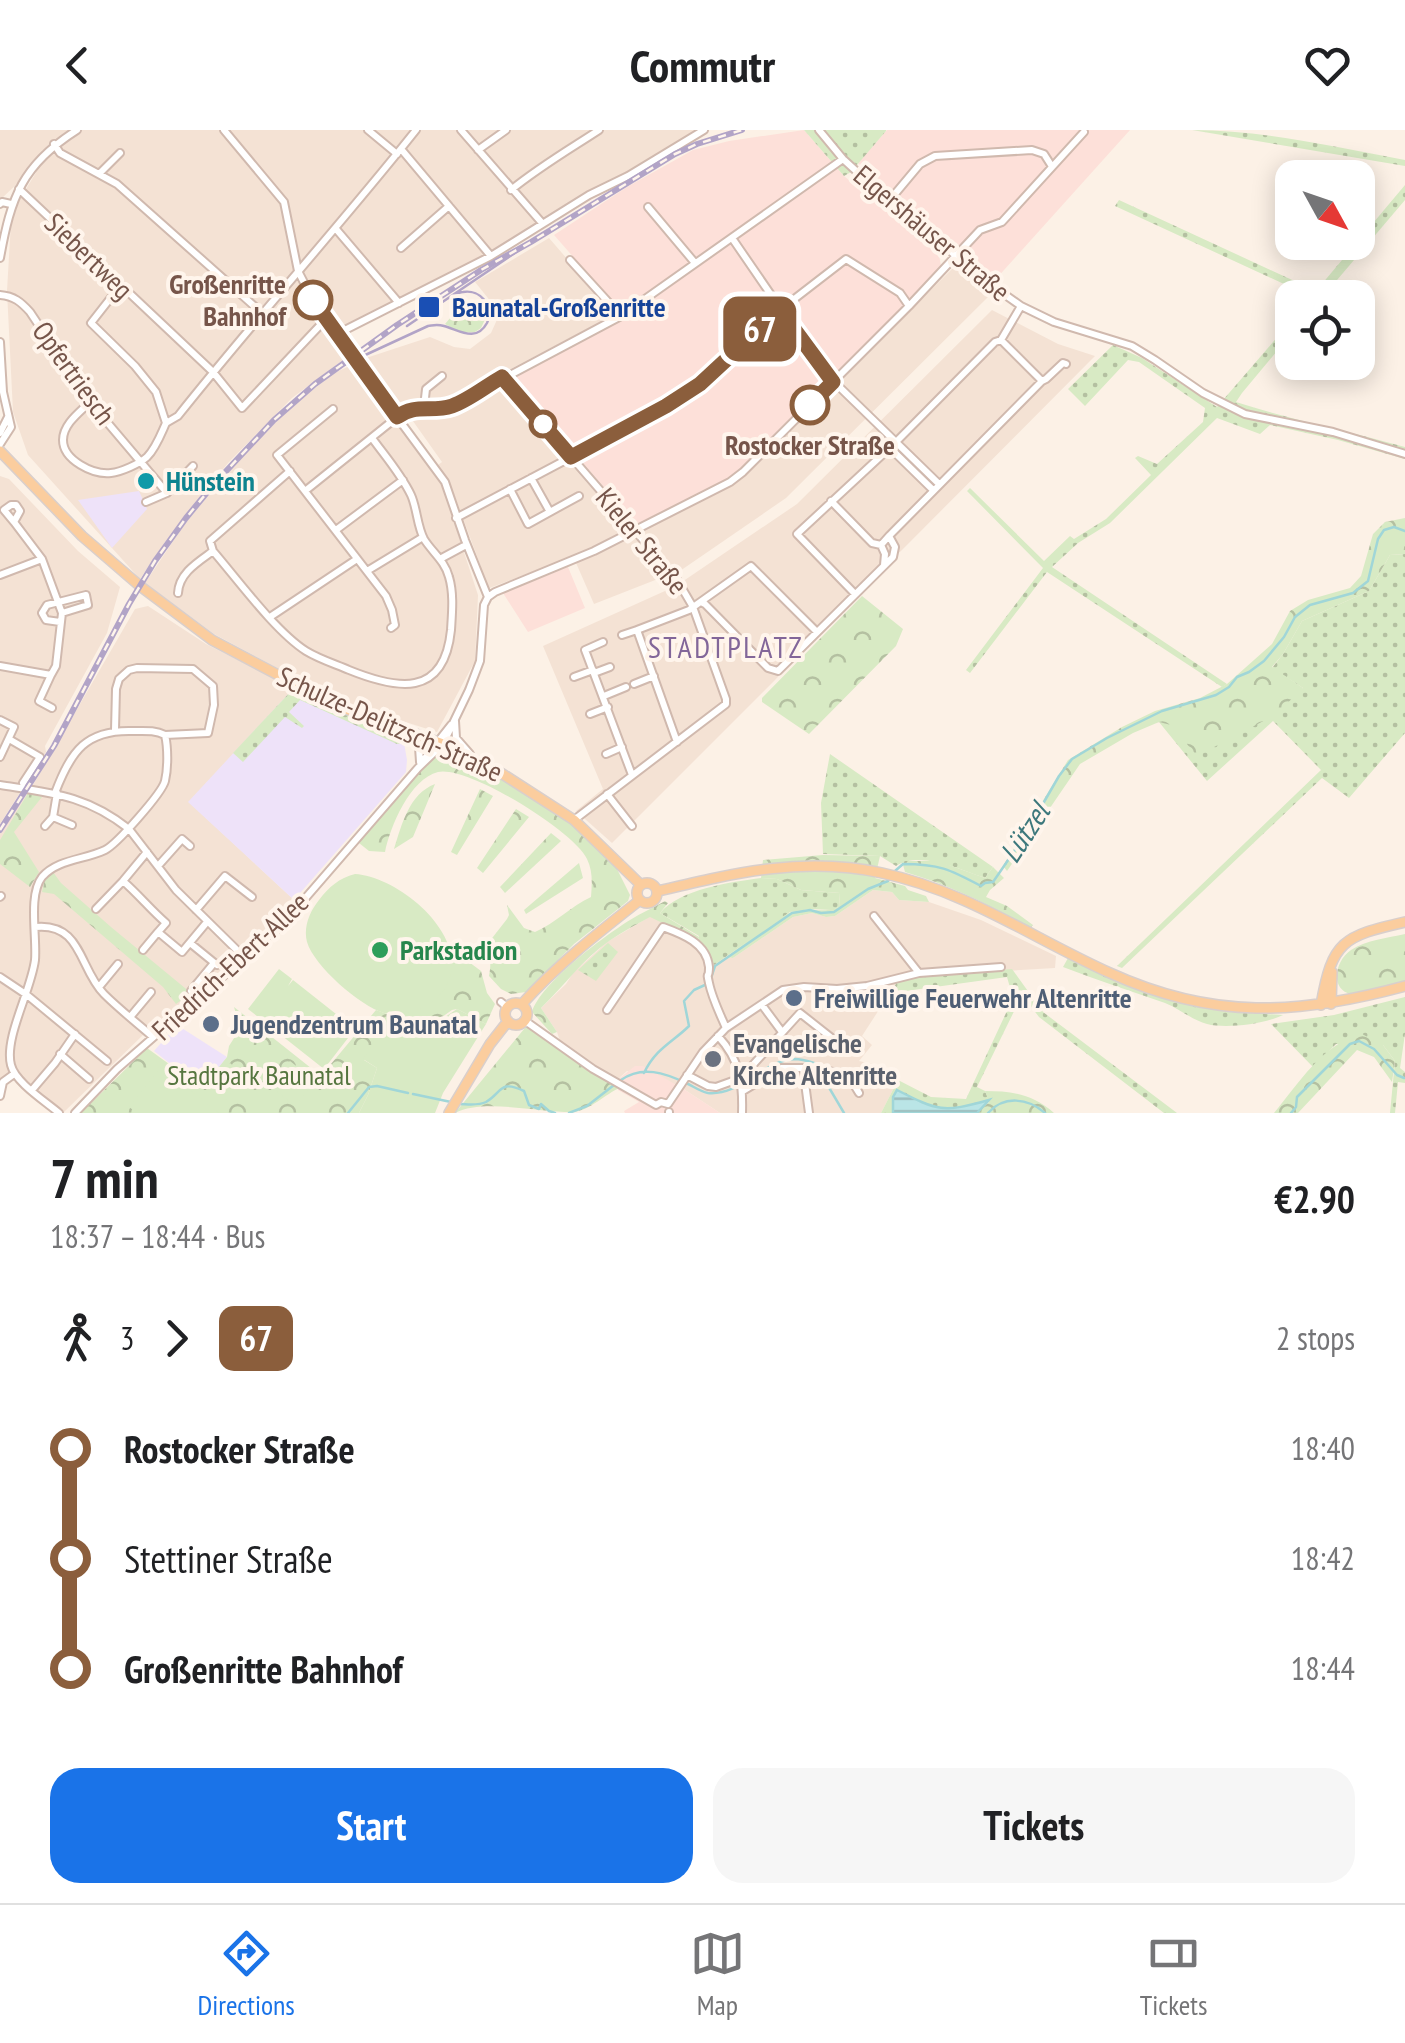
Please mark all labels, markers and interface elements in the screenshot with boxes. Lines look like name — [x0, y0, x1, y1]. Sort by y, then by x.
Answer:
text: Commutr — [630, 36, 775, 94]
icon: back — [50, 38, 105, 93]
icon: heart — [1300, 38, 1355, 93]
street label: Elgershäuser Straße — [846, 156, 1018, 309]
north arrow — [1275, 160, 1375, 260]
map controls — [1275, 160, 1375, 380]
street label: Siebertweg — [37, 204, 141, 307]
place label: Großenritte Bahnhof — [169, 265, 288, 334]
button: locate — [1275, 280, 1375, 380]
marker: Großenritte Bahnhof — [294, 281, 332, 319]
place label: Baunatal-Großenritte — [452, 288, 666, 325]
marker: Baunatal-Großenritte — [416, 294, 442, 320]
line badge: 67 — [715, 296, 805, 362]
text: 67 — [743, 306, 777, 352]
street label: Opfertriesch — [24, 314, 124, 432]
marker: Rostocker Straße — [791, 386, 829, 424]
unlabelled marker — [530, 411, 556, 437]
place label: Rostocker Straße — [725, 426, 895, 463]
place label: Hünstein — [166, 462, 255, 499]
marker: Hünstein — [135, 470, 157, 492]
street label: Kieler Straße — [588, 480, 697, 602]
district label: STADTPLATZ — [648, 627, 804, 666]
street label: Schulze-Delitzsch-Straße — [272, 657, 509, 790]
water label: Lützel — [990, 792, 1059, 869]
street label: Friedrich-Ebert-Allee — [143, 883, 316, 1048]
place label: Parkstadion — [400, 931, 517, 968]
marker: Parkstadion — [369, 939, 391, 961]
place label: Freiwillige Feuerwehr Altenritte — [814, 979, 1132, 1016]
marker: Freiwillige Feuerwehr Altenritte — [783, 987, 805, 1009]
place label: Jugendzentrum Baunatal — [230, 1005, 478, 1042]
marker: Jugendzentrum Baunatal — [200, 1013, 222, 1035]
place label: Evangelische Kirche Altenritte — [733, 1024, 897, 1093]
marker: Evangelische Kirche Altenritte — [702, 1048, 724, 1070]
park label: Stadtpark Baunatal — [167, 1056, 351, 1093]
text: 7 min — [50, 1142, 159, 1213]
text: €2.90 — [1274, 1174, 1355, 1223]
text: 18:37 – 18:44 · Bus — [50, 1215, 265, 1257]
icon: walk — [50, 1311, 105, 1366]
icon: forward — [149, 1311, 204, 1366]
text: 67 — [239, 1315, 273, 1361]
text: 3 — [120, 1317, 134, 1359]
text: 2 stops — [1276, 1317, 1355, 1359]
text: Rostocker Straße — [124, 1424, 355, 1473]
text: 18:40 — [1291, 1427, 1355, 1469]
text: Stettiner Straße — [124, 1534, 333, 1583]
text: 18:42 — [1291, 1537, 1355, 1579]
text: Großenritte Bahnhof — [124, 1644, 403, 1693]
text: 18:44 — [1291, 1647, 1355, 1689]
button: Start — [50, 1768, 693, 1883]
button: Tickets — [713, 1768, 1355, 1883]
tab: Directions — [197, 1926, 295, 2023]
tab: Map — [690, 1926, 745, 2023]
tab: Tickets — [1140, 1926, 1208, 2023]

